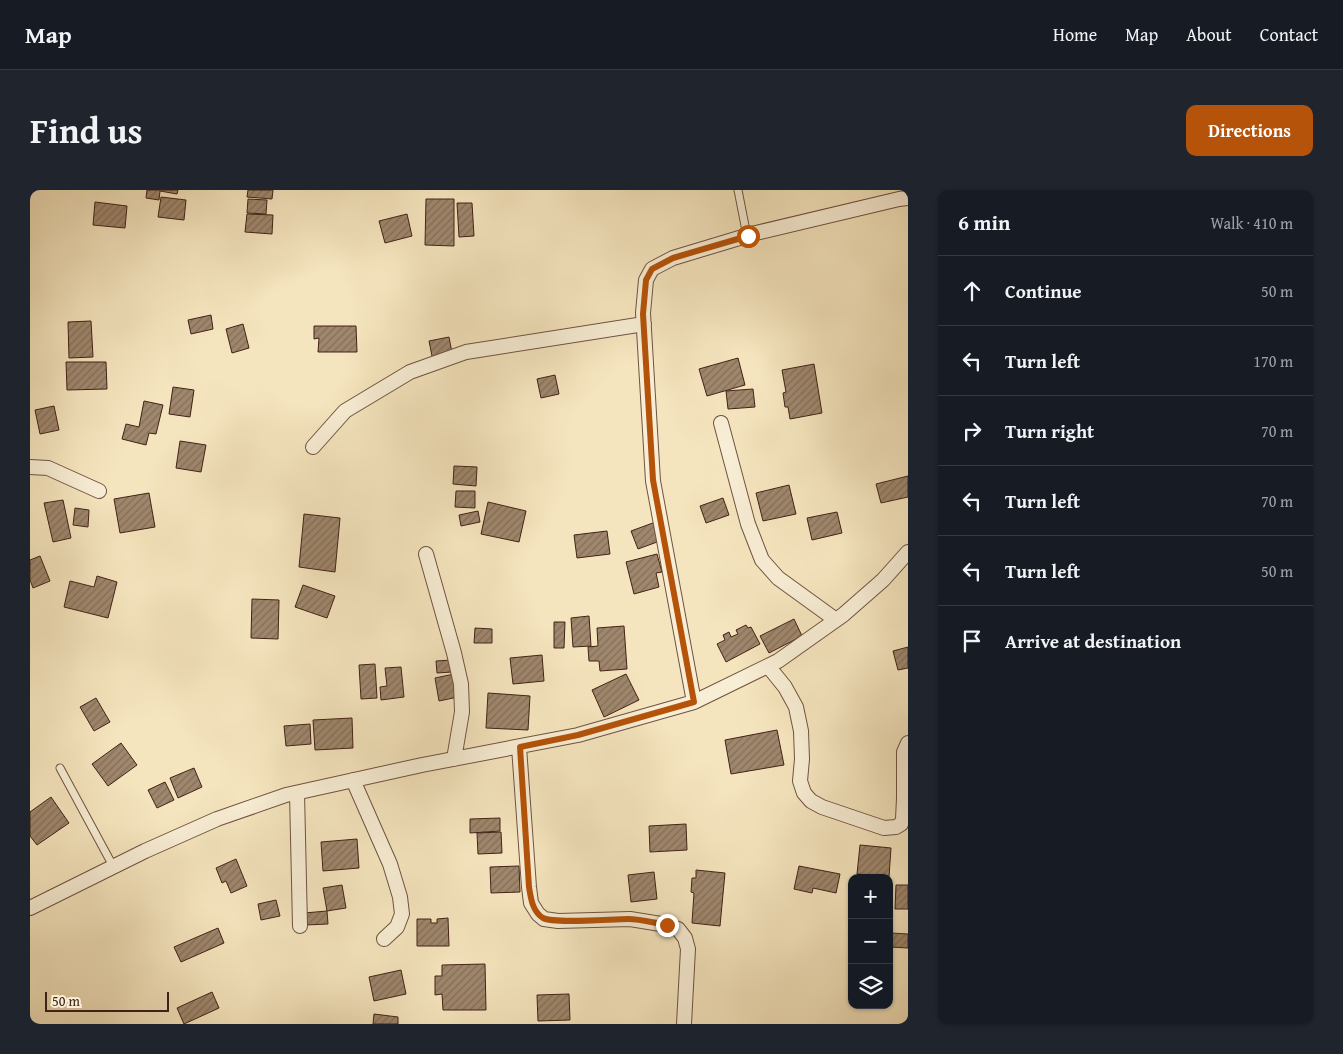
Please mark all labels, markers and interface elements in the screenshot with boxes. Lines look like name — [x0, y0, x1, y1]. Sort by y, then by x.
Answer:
text: Map — [25, 17, 72, 52]
text: Home — [1053, 21, 1097, 48]
text: Map — [1125, 21, 1158, 48]
text: About — [1186, 21, 1232, 48]
text: Contact — [1260, 21, 1318, 48]
text: Find us — [30, 105, 143, 156]
button: Directions — [1186, 105, 1313, 156]
text: 6 min — [958, 207, 1010, 238]
text: Walk · 410 m — [1210, 211, 1293, 235]
route start — [737, 225, 760, 248]
icon: ahead — [958, 277, 986, 305]
text: Continue — [1005, 277, 1082, 305]
text: 50 m — [1261, 279, 1293, 303]
icon: left — [958, 347, 986, 375]
text: Turn left — [1005, 347, 1080, 375]
text: 170 m — [1253, 349, 1293, 373]
icon: right — [958, 417, 986, 445]
text: Turn right — [1005, 417, 1094, 445]
text: 70 m — [1261, 419, 1293, 443]
icon: left — [958, 487, 986, 515]
text: Turn left — [1005, 487, 1080, 515]
text: 70 m — [1261, 489, 1293, 513]
icon: left — [958, 557, 986, 585]
text: Turn left — [1005, 557, 1080, 585]
text: 50 m — [1261, 559, 1293, 583]
icon: arrive — [958, 627, 986, 655]
text: Arrive at destination — [1005, 627, 1181, 655]
map controls — [848, 874, 893, 1009]
button: + — [848, 874, 893, 919]
route end — [656, 914, 679, 937]
button: − — [848, 919, 893, 964]
button: layers — [848, 964, 893, 1009]
scale bar — [45, 989, 169, 1012]
text: 50 m — [52, 991, 80, 1011]

